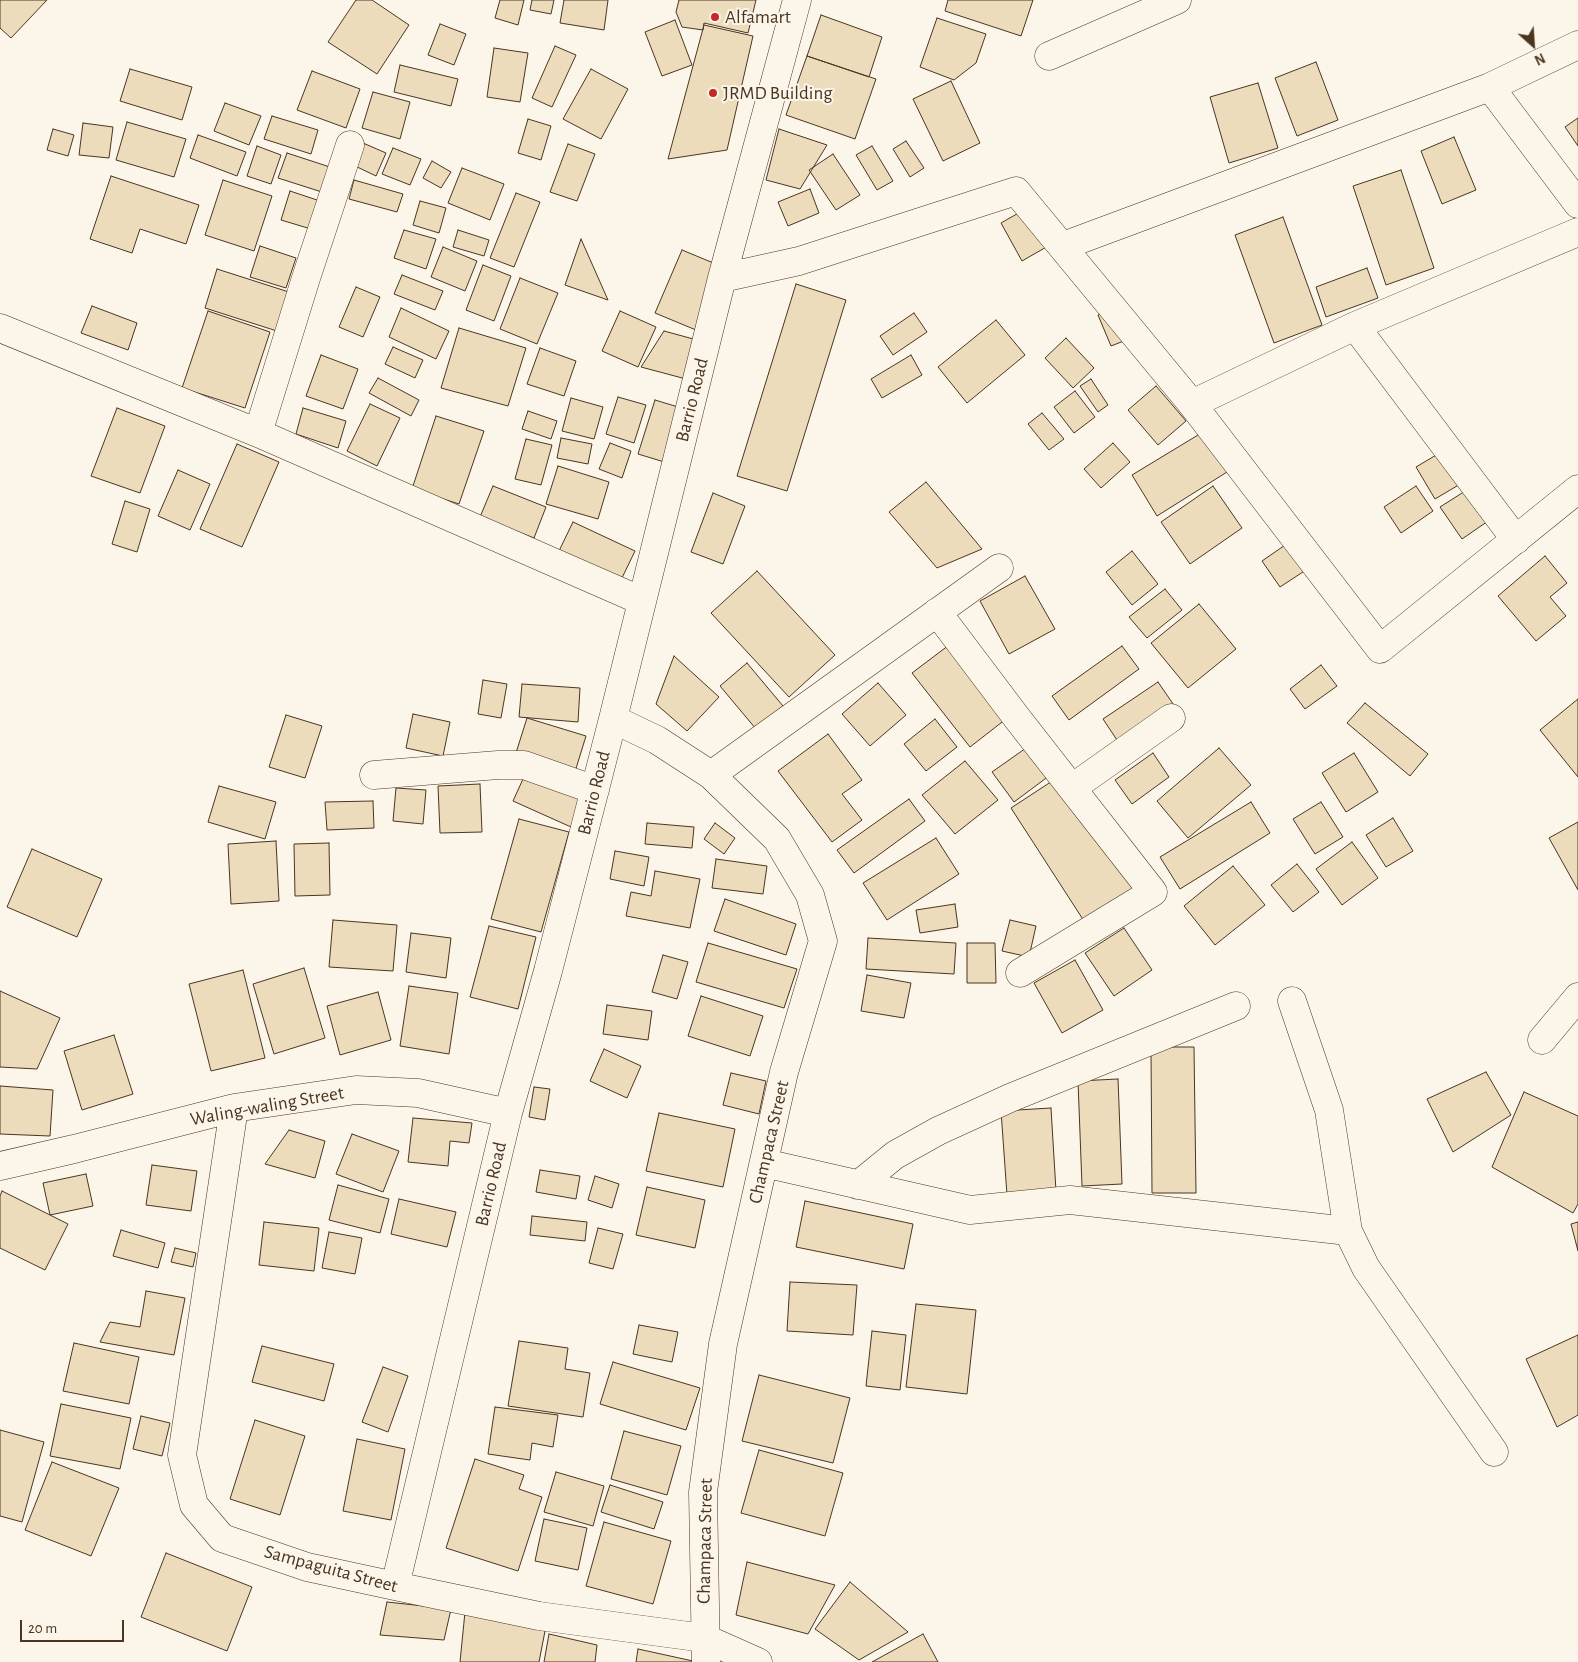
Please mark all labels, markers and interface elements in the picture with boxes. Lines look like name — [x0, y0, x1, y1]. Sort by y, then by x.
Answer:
place label: Alfamart — [725, 6, 791, 28]
marker: Alfamart — [709, 11, 721, 23]
north arrow — [1508, 20, 1558, 70]
text: N — [1532, 50, 1547, 67]
place label: JRMD Building — [723, 82, 833, 104]
marker: JRMD Building — [707, 87, 719, 99]
street label: Barrio Road — [671, 356, 713, 444]
street label: Barrio Road — [573, 749, 615, 837]
street label: Champaca Street — [744, 1078, 794, 1206]
street label: Waling-waling Street — [188, 1081, 346, 1131]
street label: Barrio Road — [470, 1140, 512, 1228]
street label: Champaca Street — [693, 1478, 717, 1604]
street label: Sampaguita Street — [262, 1540, 400, 1598]
scale bar — [22, 1610, 126, 1642]
text: 20 m — [28, 1621, 57, 1636]

